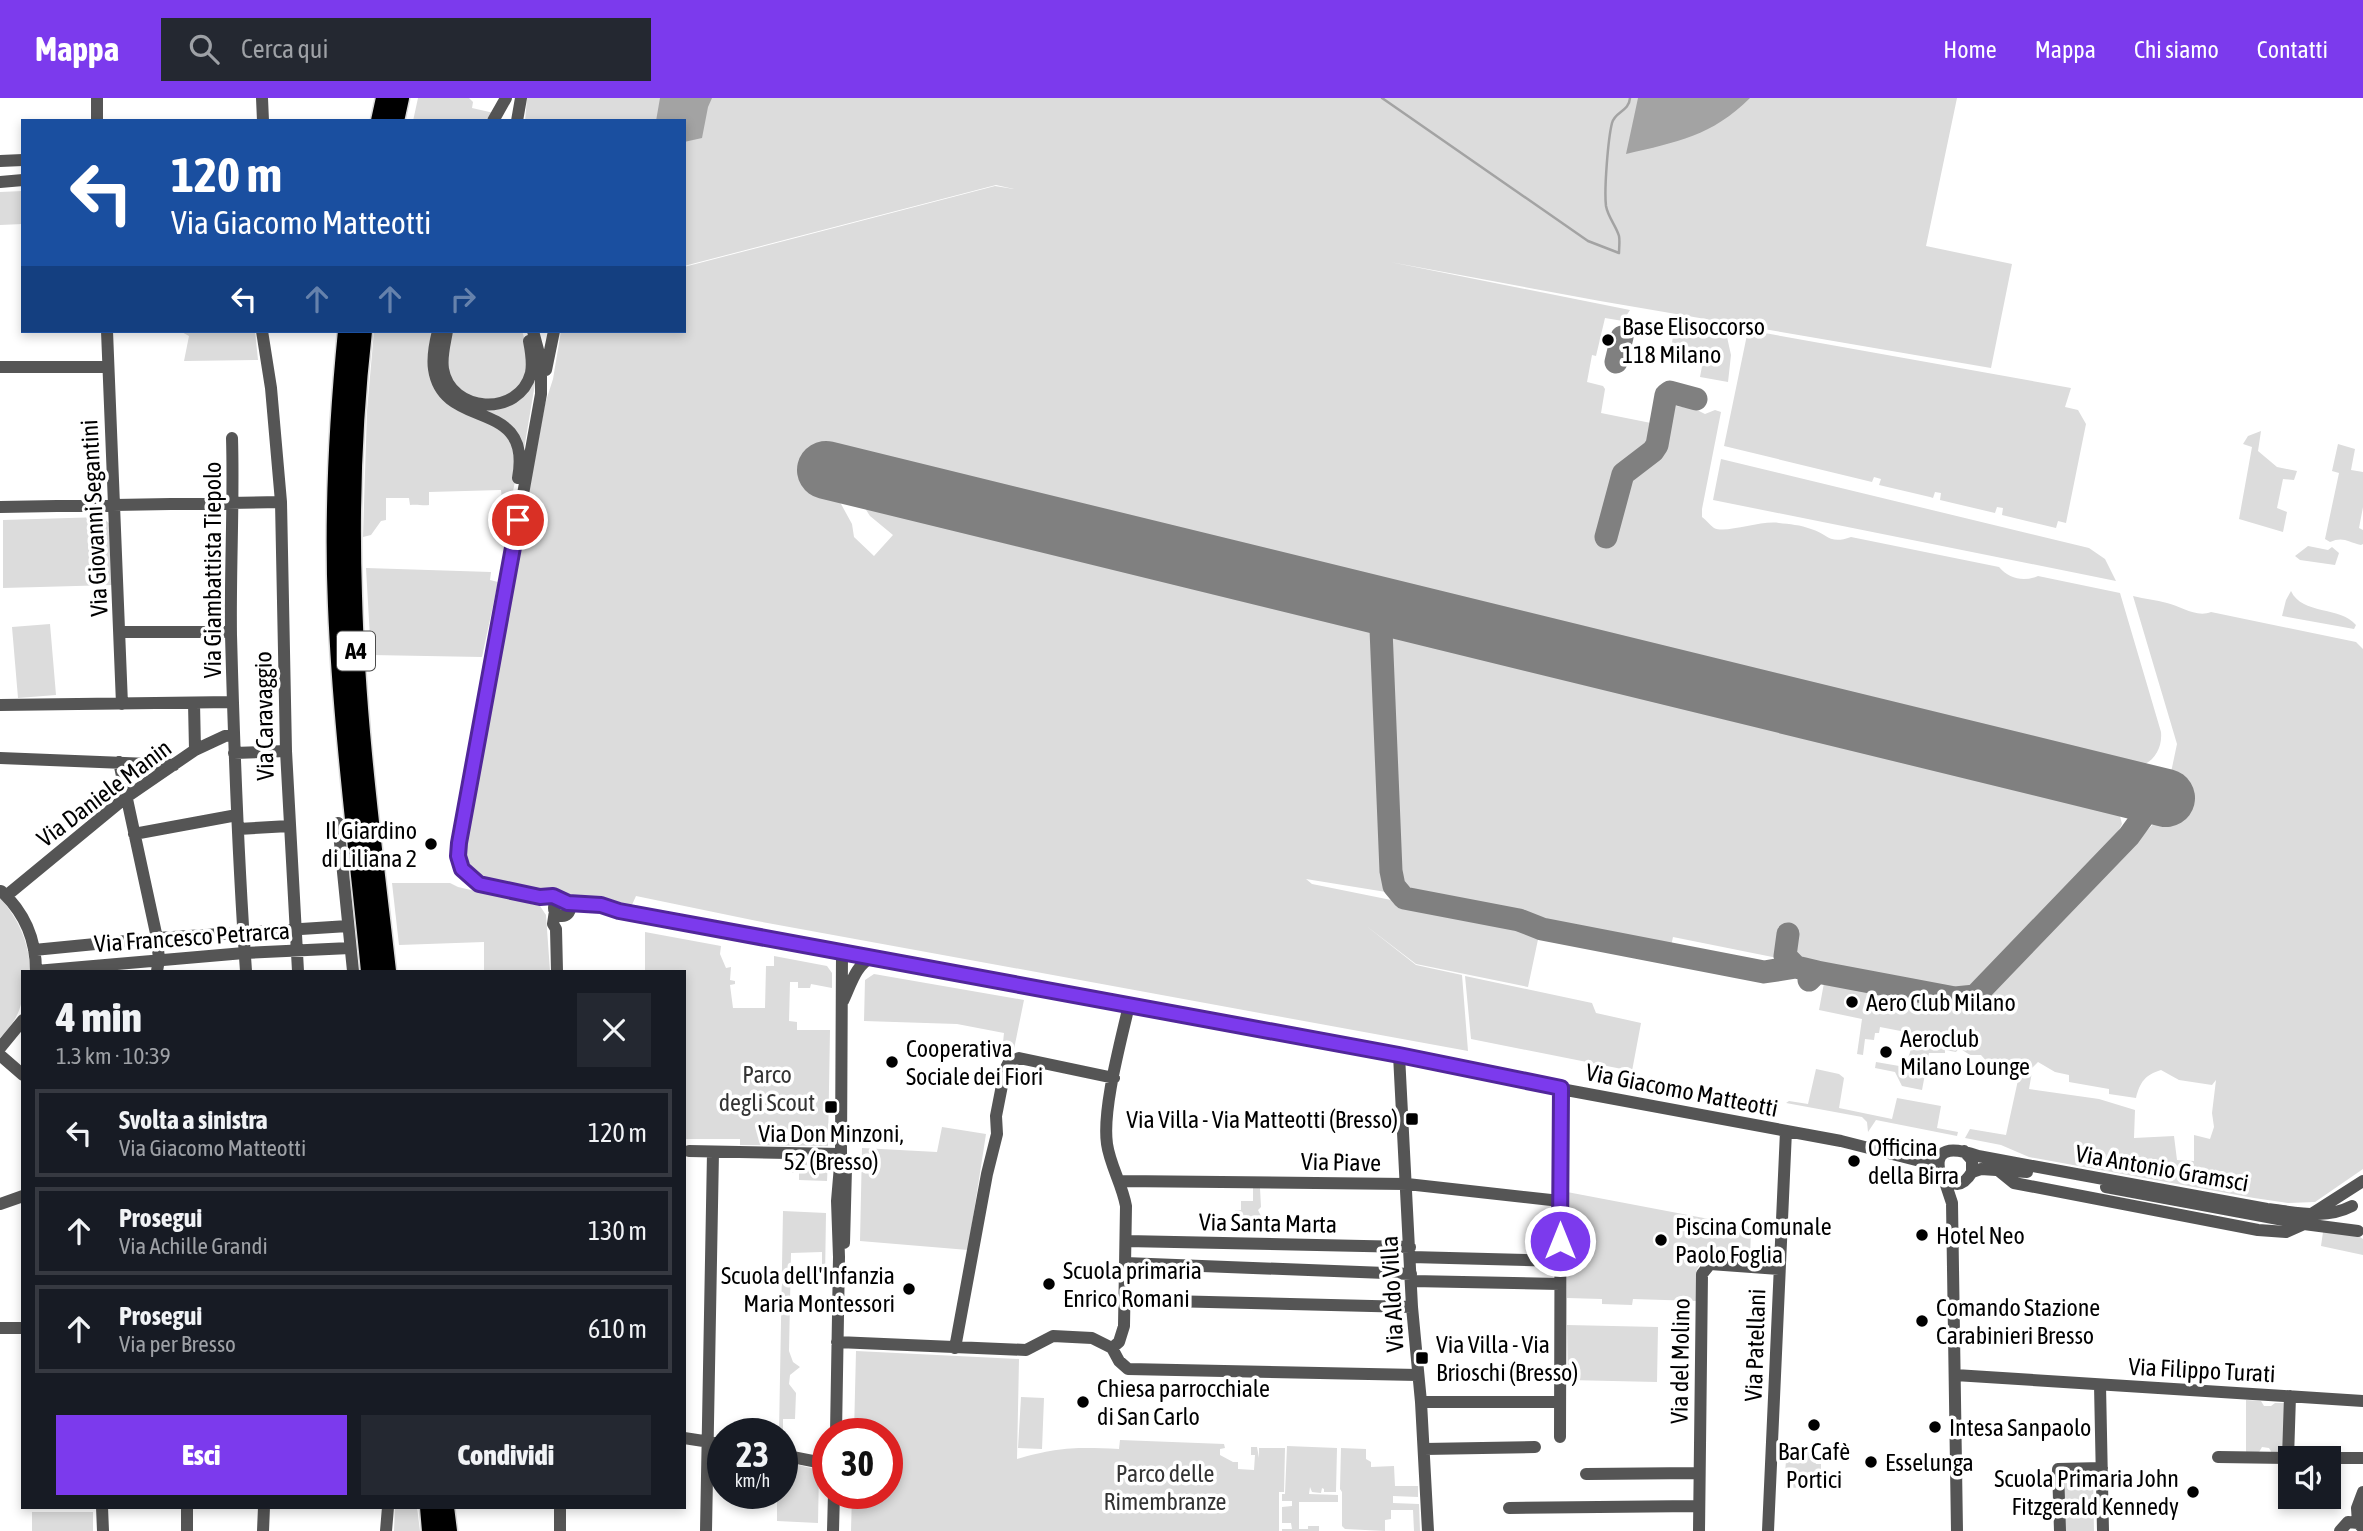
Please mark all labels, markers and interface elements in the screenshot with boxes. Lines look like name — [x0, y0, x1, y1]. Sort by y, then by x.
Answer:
search box — [161, 18, 651, 81]
text: Mappa — [35, 30, 119, 68]
icon: search — [185, 30, 223, 68]
text: Cerca qui — [241, 34, 328, 64]
text: Home — [1943, 36, 1997, 63]
text: Mappa — [2035, 36, 2096, 63]
text: Chi siamo — [2134, 36, 2219, 63]
text: Contatti — [2257, 36, 2328, 63]
text: 120 m — [171, 146, 282, 202]
icon: left — [56, 147, 147, 238]
text: Via Giacomo Matteotti — [171, 204, 431, 241]
icon: left — [225, 280, 263, 318]
icon: ahead — [298, 280, 336, 318]
icon: ahead — [371, 280, 409, 318]
icon: right — [444, 280, 482, 318]
place label: Base Elisoccorso 118 Milano — [1622, 313, 1765, 368]
marker: Base Elisoccorso 118 Milano — [1600, 332, 1616, 348]
street label: Via Giovanni Segantini — [75, 419, 113, 617]
street label: Via Giambattista Tiepolo — [199, 462, 226, 678]
pin — [488, 490, 548, 550]
icon: arrive — [499, 501, 537, 539]
road number: A4 — [337, 632, 375, 670]
street label: Via Caravaggio — [249, 651, 279, 781]
street label: Via Daniele Manin — [32, 734, 176, 852]
place label: Il Giardino di Liliana 2 — [322, 817, 417, 872]
marker: Il Giardino di Liliana 2 — [423, 836, 439, 852]
street label: Via Francesco Petrarca — [93, 917, 291, 957]
place label: Aero Club Milano — [1866, 989, 2016, 1016]
text: 4 min — [56, 993, 142, 1041]
button: close — [577, 993, 651, 1067]
marker: Aero Club Milano — [1844, 994, 1860, 1010]
place label: Aeroclub Milano Lounge — [1900, 1025, 2030, 1080]
place label: Cooperativa Sociale dei Fiori — [906, 1035, 1043, 1090]
text: 1.3 km · 10:39 — [56, 1043, 171, 1069]
marker: Aeroclub Milano Lounge — [1878, 1044, 1894, 1060]
marker: Cooperativa Sociale dei Fiori — [884, 1054, 900, 1070]
street label: Via Giacomo Matteotti — [1584, 1058, 1780, 1122]
park label: Parco degli Scout — [719, 1061, 815, 1116]
marker: Via Don Minzoni, 52 (Bresso) — [823, 1099, 839, 1115]
text: Svolta a sinistra — [119, 1105, 268, 1135]
place label: Via Villa - Via Matteotti (Bresso) — [1126, 1106, 1398, 1133]
marker: Via Villa - Via Matteotti (Bresso) — [1404, 1111, 1420, 1127]
icon: left — [60, 1114, 98, 1152]
text: 120 m — [588, 1118, 647, 1148]
place label: Via Don Minzoni, 52 (Bresso) — [758, 1120, 904, 1175]
place label: Officina della Birra — [1868, 1134, 1959, 1189]
text: Via Giacomo Matteotti — [119, 1135, 306, 1161]
street label: Via Antonio Gramsci — [2073, 1139, 2251, 1197]
street label: Via Piave — [1301, 1148, 1381, 1176]
marker: Officina della Birra — [1846, 1153, 1862, 1169]
text: Prosegui — [119, 1203, 202, 1233]
position arrow — [1523, 1204, 1597, 1278]
street label: Via Santa Marta — [1199, 1208, 1337, 1238]
icon: ahead — [60, 1212, 98, 1250]
place label: Piscina Comunale Paolo Foglia — [1675, 1213, 1832, 1268]
text: 130 m — [588, 1216, 647, 1246]
place label: Hotel Neo — [1936, 1222, 2025, 1249]
marker: Hotel Neo — [1914, 1227, 1930, 1243]
marker: Piscina Comunale Paolo Foglia — [1653, 1232, 1669, 1248]
text: Via Achille Grandi — [119, 1233, 268, 1259]
street label: Via Aldo Villa — [1375, 1235, 1409, 1353]
place label: Scuola primaria Enrico Romani — [1063, 1257, 1202, 1312]
place label: Scuola dell'Infanzia Maria Montessori — [721, 1262, 895, 1317]
marker: Scuola primaria Enrico Romani — [1041, 1276, 1057, 1292]
marker: Scuola dell'Infanzia Maria Montessori — [901, 1281, 917, 1297]
street label: Via Patellani — [1740, 1288, 1770, 1402]
place label: Comando Stazione Carabinieri Bresso — [1936, 1294, 2100, 1349]
street label: Via del Molino — [1665, 1298, 1695, 1424]
text: Prosegui — [119, 1301, 202, 1331]
icon: ahead — [60, 1310, 98, 1348]
marker: Comando Stazione Carabinieri Bresso — [1914, 1313, 1930, 1329]
text: 610 m — [588, 1314, 647, 1344]
text: Via per Bresso — [119, 1331, 236, 1357]
place label: Via Villa - Via Brioschi (Bresso) — [1436, 1331, 1578, 1386]
marker: Via Villa - Via Brioschi (Bresso) — [1414, 1350, 1430, 1366]
street label: Via Filippo Turati — [2128, 1353, 2276, 1387]
place label: Chiesa parrocchiale di San Carlo — [1097, 1375, 1270, 1430]
marker: Chiesa parrocchiale di San Carlo — [1075, 1394, 1091, 1410]
place label: Intesa Sanpaolo — [1949, 1414, 2091, 1441]
button: Esci — [56, 1415, 347, 1495]
button: Condividi — [361, 1415, 651, 1495]
marker: Bar Cafè Portici — [1806, 1417, 1822, 1433]
speed limit sign: 30 — [812, 1418, 903, 1509]
marker: Intesa Sanpaolo — [1927, 1419, 1943, 1435]
text: 23 — [736, 1434, 769, 1474]
place label: Bar Cafè Portici — [1778, 1438, 1850, 1493]
map controls — [2278, 1446, 2341, 1509]
button: sound — [2278, 1446, 2341, 1509]
place label: Esselunga — [1885, 1449, 1974, 1476]
marker: Esselunga — [1863, 1454, 1879, 1470]
park label: Parco delle Rimembranze — [1103, 1460, 1227, 1515]
place label: Scuola Primaria John Fitzgerald Kennedy — [1994, 1465, 2179, 1520]
text: km/h — [735, 1470, 770, 1491]
marker: Scuola Primaria John Fitzgerald Kennedy — [2185, 1484, 2201, 1500]

